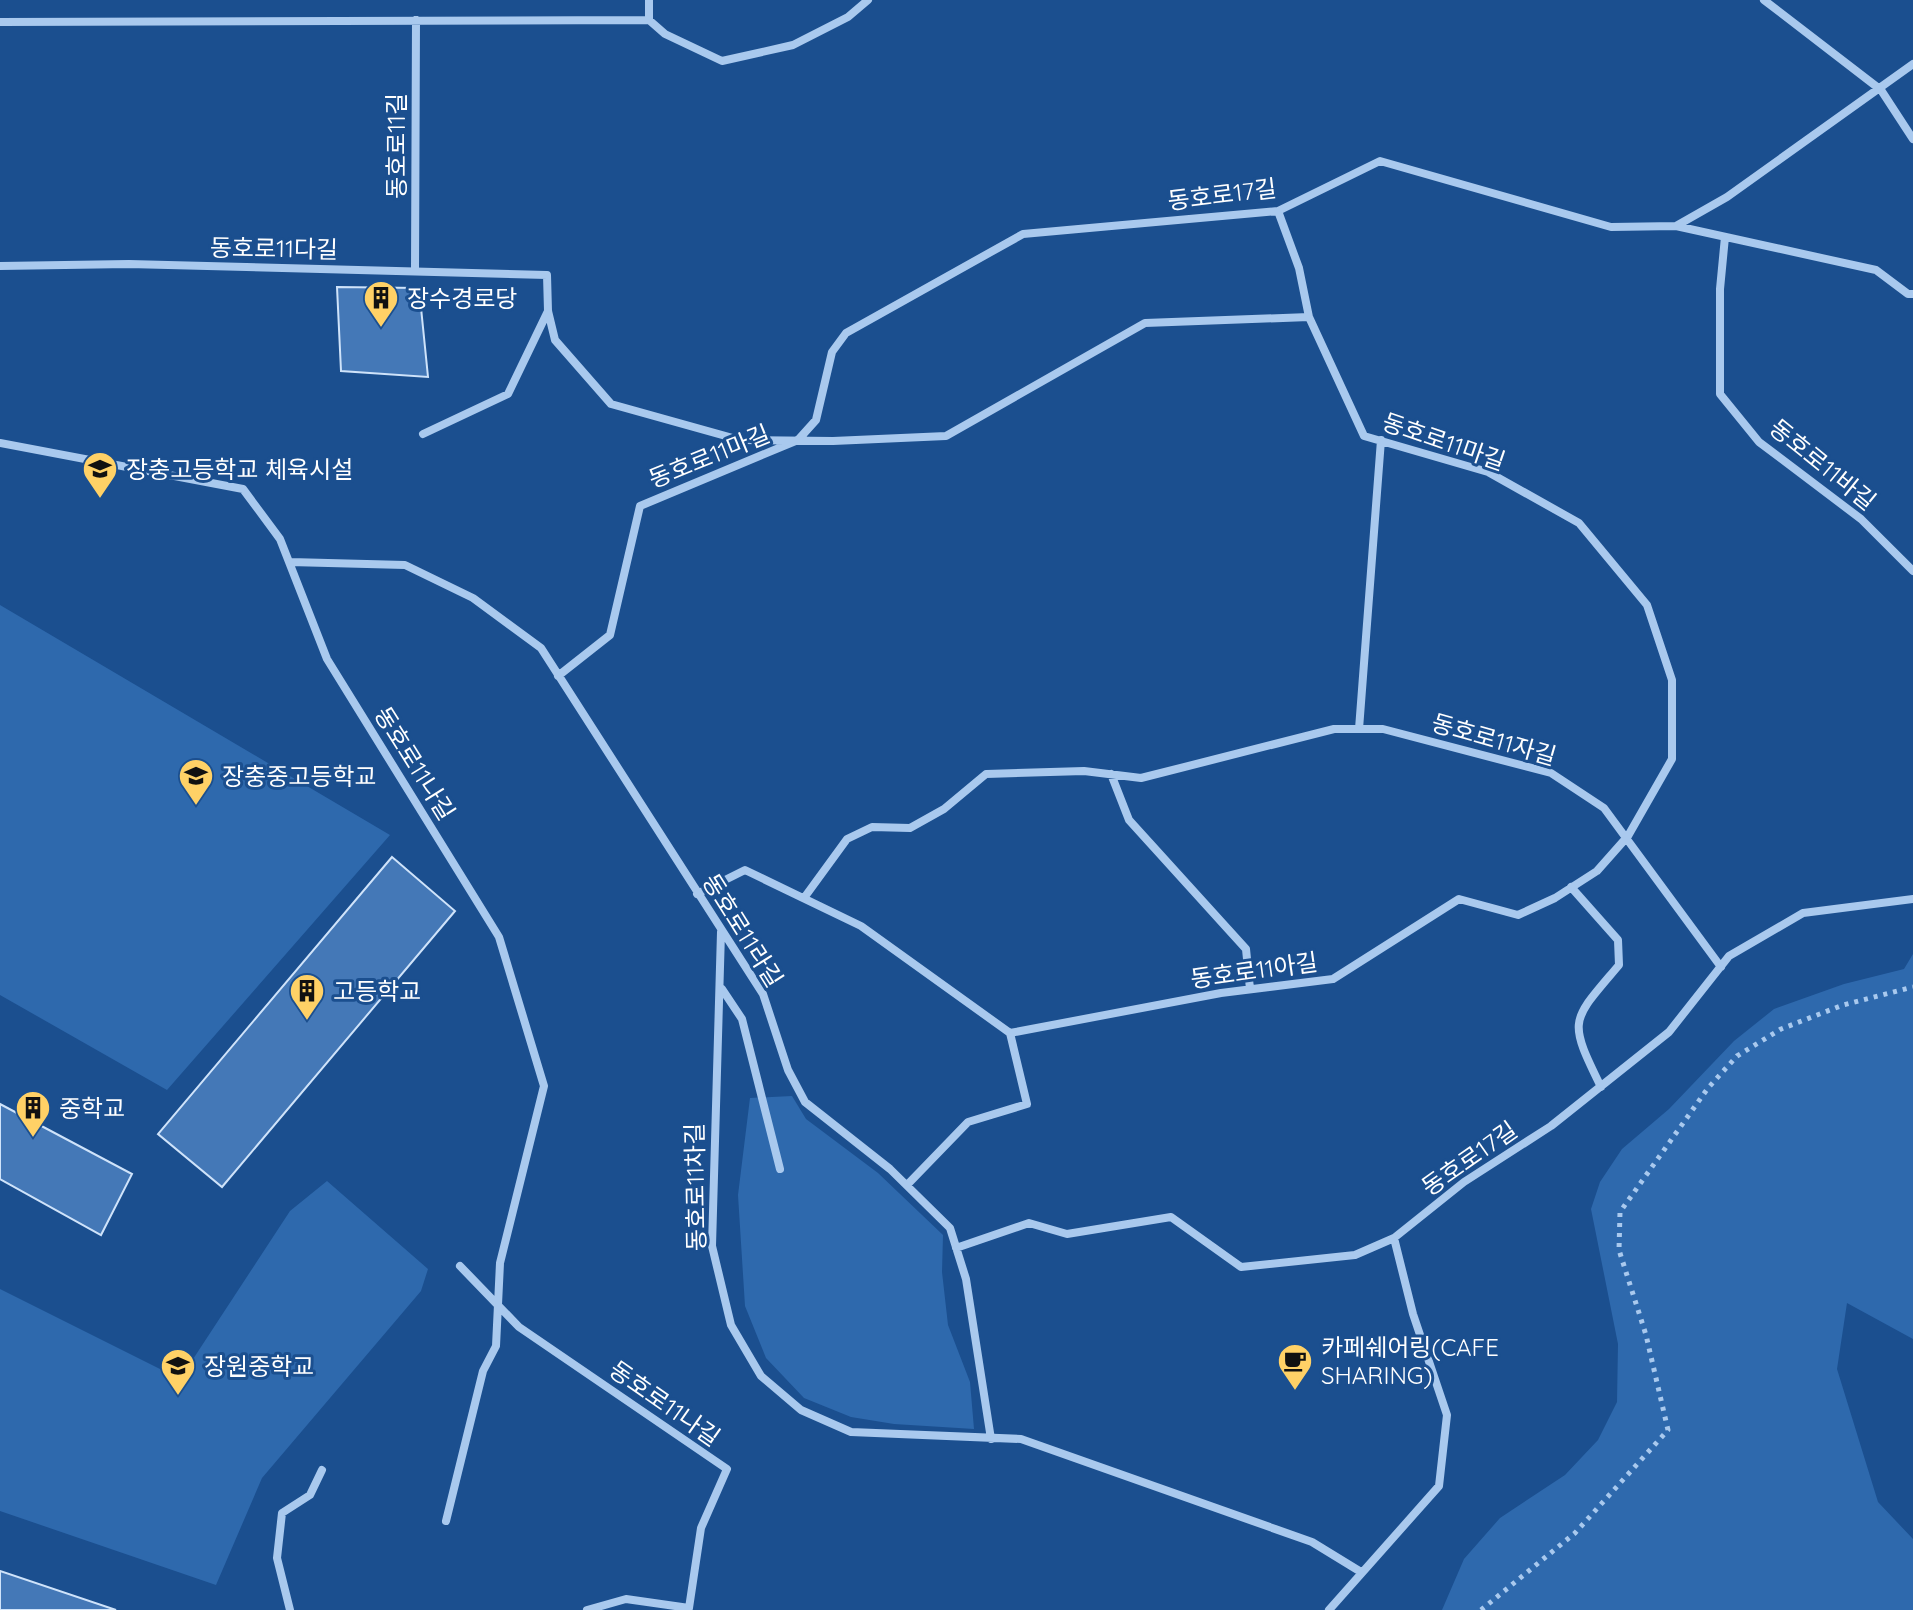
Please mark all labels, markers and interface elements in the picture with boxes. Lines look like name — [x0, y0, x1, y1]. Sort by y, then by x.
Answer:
street label: 동호로11길 — [381, 93, 411, 199]
street label: 동호로17길 — [1166, 172, 1278, 216]
street label: 동호로11다길 — [210, 232, 338, 264]
building icon: 장수경로당 — [362, 279, 400, 329]
place label: 장수경로당 — [407, 283, 517, 313]
street label: 동호로11마길 — [1379, 406, 1509, 476]
street label: 동호로11바길 — [1764, 412, 1882, 516]
street label: 동호로11마길 — [644, 418, 774, 494]
school or university icon: 장충고등학교 체육시설 — [81, 450, 119, 500]
place label: 장충고등학교 체육시설 — [126, 454, 353, 484]
street label: 동호로11나길 — [368, 701, 462, 825]
street label: 동호로11자길 — [1428, 707, 1560, 771]
school or university icon: 장충중고등학교 — [177, 757, 215, 807]
place label: 장충중고등학교 — [222, 761, 377, 791]
street label: 동호로11라길 — [696, 868, 790, 992]
street label: 동호로11아길 — [1188, 946, 1320, 994]
building icon: 고등학교 — [288, 972, 326, 1022]
place label: 고등학교 — [333, 976, 421, 1006]
building icon: 중학교 — [14, 1089, 52, 1139]
place label: 중학교 — [59, 1093, 125, 1123]
street label: 동호로17길 — [1416, 1114, 1522, 1202]
street label: 동호로11차길 — [679, 1123, 711, 1251]
place label: 카페쉐어링(CAFE SHARING) — [1321, 1332, 1499, 1390]
cafe icon: 카페쉐어링(CAFE SHARING) — [1276, 1342, 1314, 1392]
school or university icon: 장원중학교 — [159, 1347, 197, 1397]
place label: 장원중학교 — [204, 1351, 314, 1381]
street label: 동호로11나길 — [604, 1354, 726, 1452]

